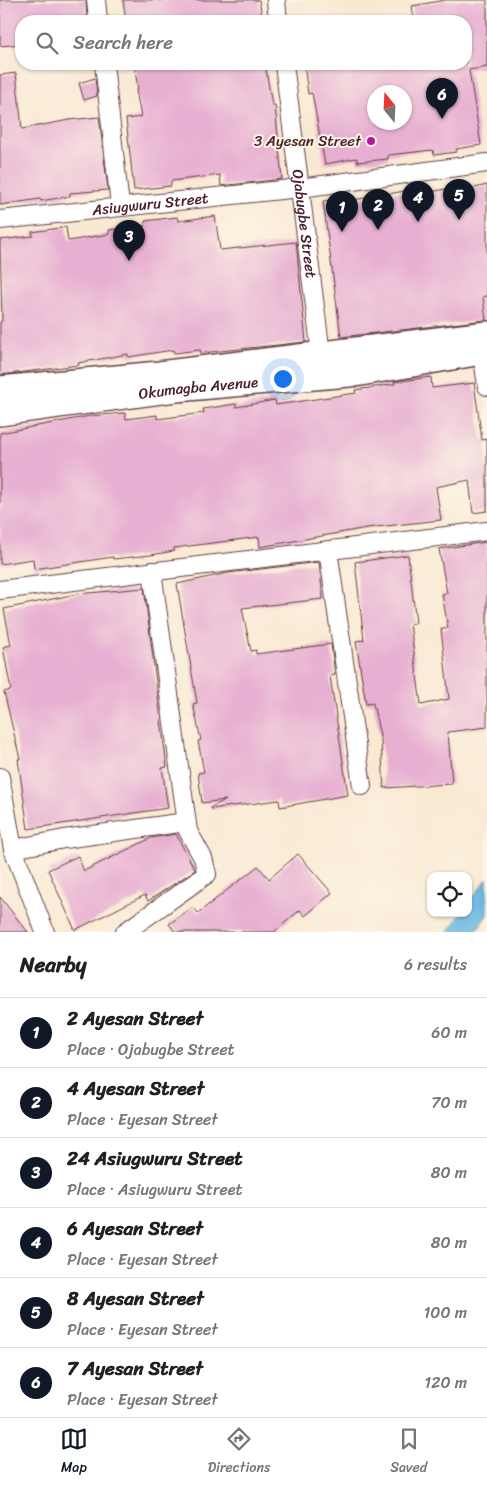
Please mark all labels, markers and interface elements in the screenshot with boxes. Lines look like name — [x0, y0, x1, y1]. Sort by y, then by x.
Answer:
search box — [15, 15, 472, 70]
text: Search here — [73, 26, 173, 59]
icon: search — [33, 29, 61, 57]
pin: 6 — [426, 78, 458, 119]
north arrow — [367, 85, 412, 130]
place label: 3 Ayesan Street — [254, 128, 362, 154]
marker: 3 Ayesan Street — [365, 135, 377, 147]
street label: Ojabugbe Street — [285, 168, 324, 280]
pin: 5 — [443, 179, 475, 220]
pin: 4 — [402, 181, 434, 222]
street label: Asiugwuru Street — [90, 185, 210, 223]
pin: 2 — [362, 189, 394, 230]
pin: 1 — [326, 191, 358, 232]
pin: 3 — [113, 220, 145, 261]
your location — [270, 366, 296, 392]
street label: Okumagba Avenue — [137, 369, 259, 407]
map controls — [427, 872, 472, 917]
button: locate — [427, 872, 472, 917]
text: Nearby — [20, 946, 86, 984]
text: 6 results — [404, 950, 467, 979]
text: 2 Ayesan Street — [67, 1002, 203, 1035]
text: 1 — [33, 1018, 39, 1047]
text: 60 m — [431, 1018, 467, 1047]
text: Place · Ojabugbe Street — [67, 1035, 235, 1064]
text: 4 Ayesan Street — [67, 1072, 204, 1105]
text: 2 — [31, 1088, 41, 1117]
text: 70 m — [431, 1088, 467, 1117]
text: Place · Eyesan Street — [67, 1105, 218, 1134]
text: 24 Asiugwuru Street — [67, 1142, 243, 1175]
text: 3 — [32, 1158, 40, 1187]
text: 80 m — [431, 1158, 467, 1187]
text: Place · Asiugwuru Street — [67, 1175, 243, 1204]
text: 6 Ayesan Street — [67, 1212, 203, 1245]
text: 4 — [31, 1228, 41, 1257]
text: 80 m — [431, 1228, 467, 1257]
text: Place · Eyesan Street — [67, 1245, 218, 1274]
text: 8 Ayesan Street — [67, 1282, 204, 1315]
text: 5 — [31, 1298, 41, 1327]
text: 100 m — [423, 1298, 467, 1327]
text: Place · Eyesan Street — [67, 1315, 218, 1344]
text: 7 Ayesan Street — [67, 1352, 203, 1385]
text: 6 — [31, 1368, 41, 1397]
text: 120 m — [424, 1368, 467, 1397]
text: Place · Eyesan Street — [67, 1385, 218, 1414]
tab: Map — [60, 1425, 88, 1480]
tab: Directions — [208, 1425, 270, 1480]
tab: Saved — [390, 1425, 427, 1480]

